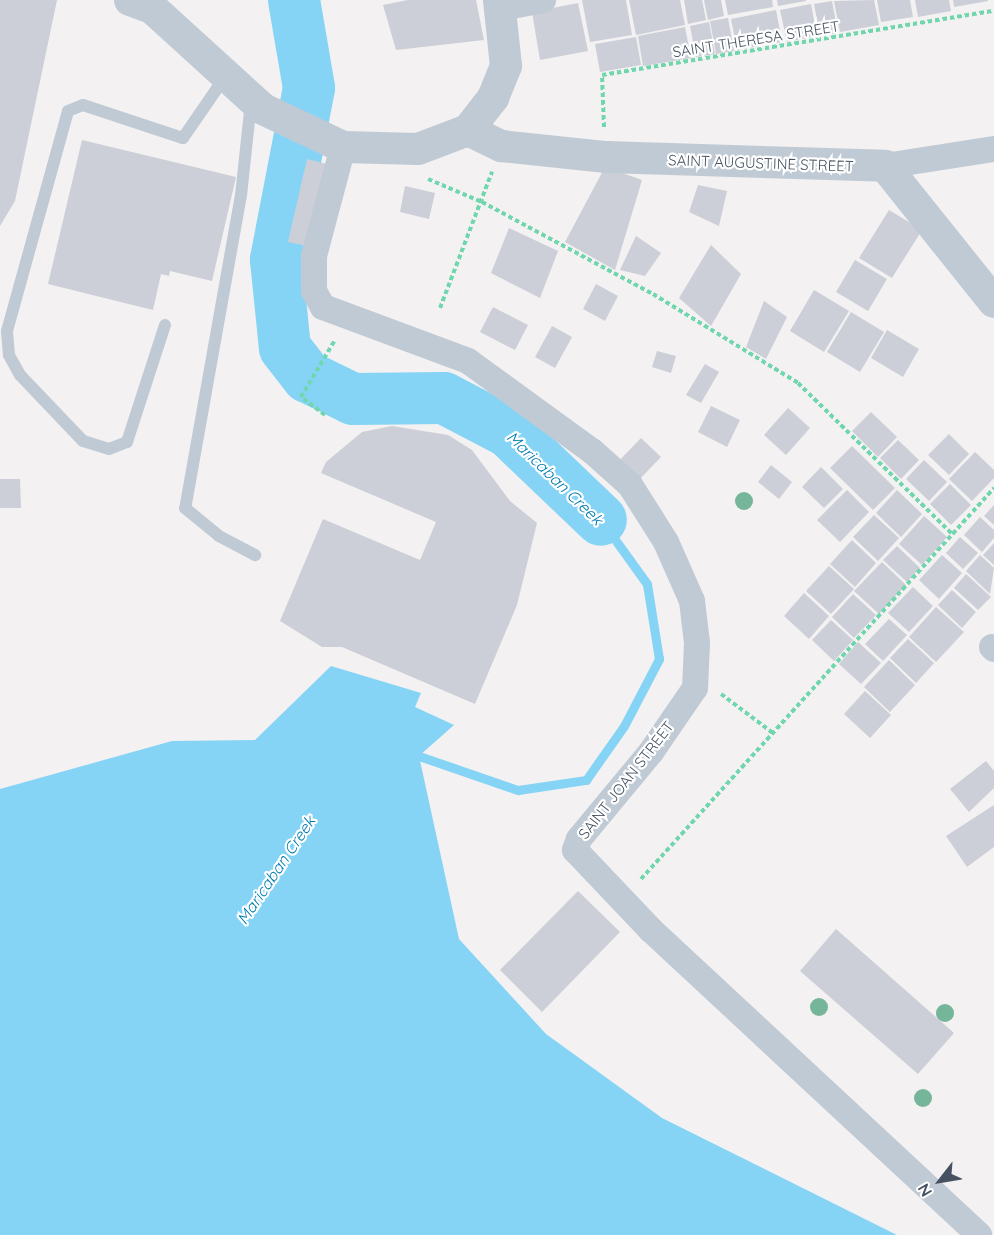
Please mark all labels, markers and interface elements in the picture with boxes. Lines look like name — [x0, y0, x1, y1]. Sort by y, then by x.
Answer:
street label: SAINT THERESA STREET — [671, 17, 841, 61]
street label: SAINT AUGUSTINE STREET — [668, 151, 854, 175]
water label: Maricaban Creek — [503, 427, 607, 529]
street label: SAINT JOAN STREET — [574, 718, 678, 842]
water label: Maricaban Creek — [233, 812, 319, 928]
north arrow — [910, 1151, 970, 1211]
text: N — [913, 1180, 936, 1200]

